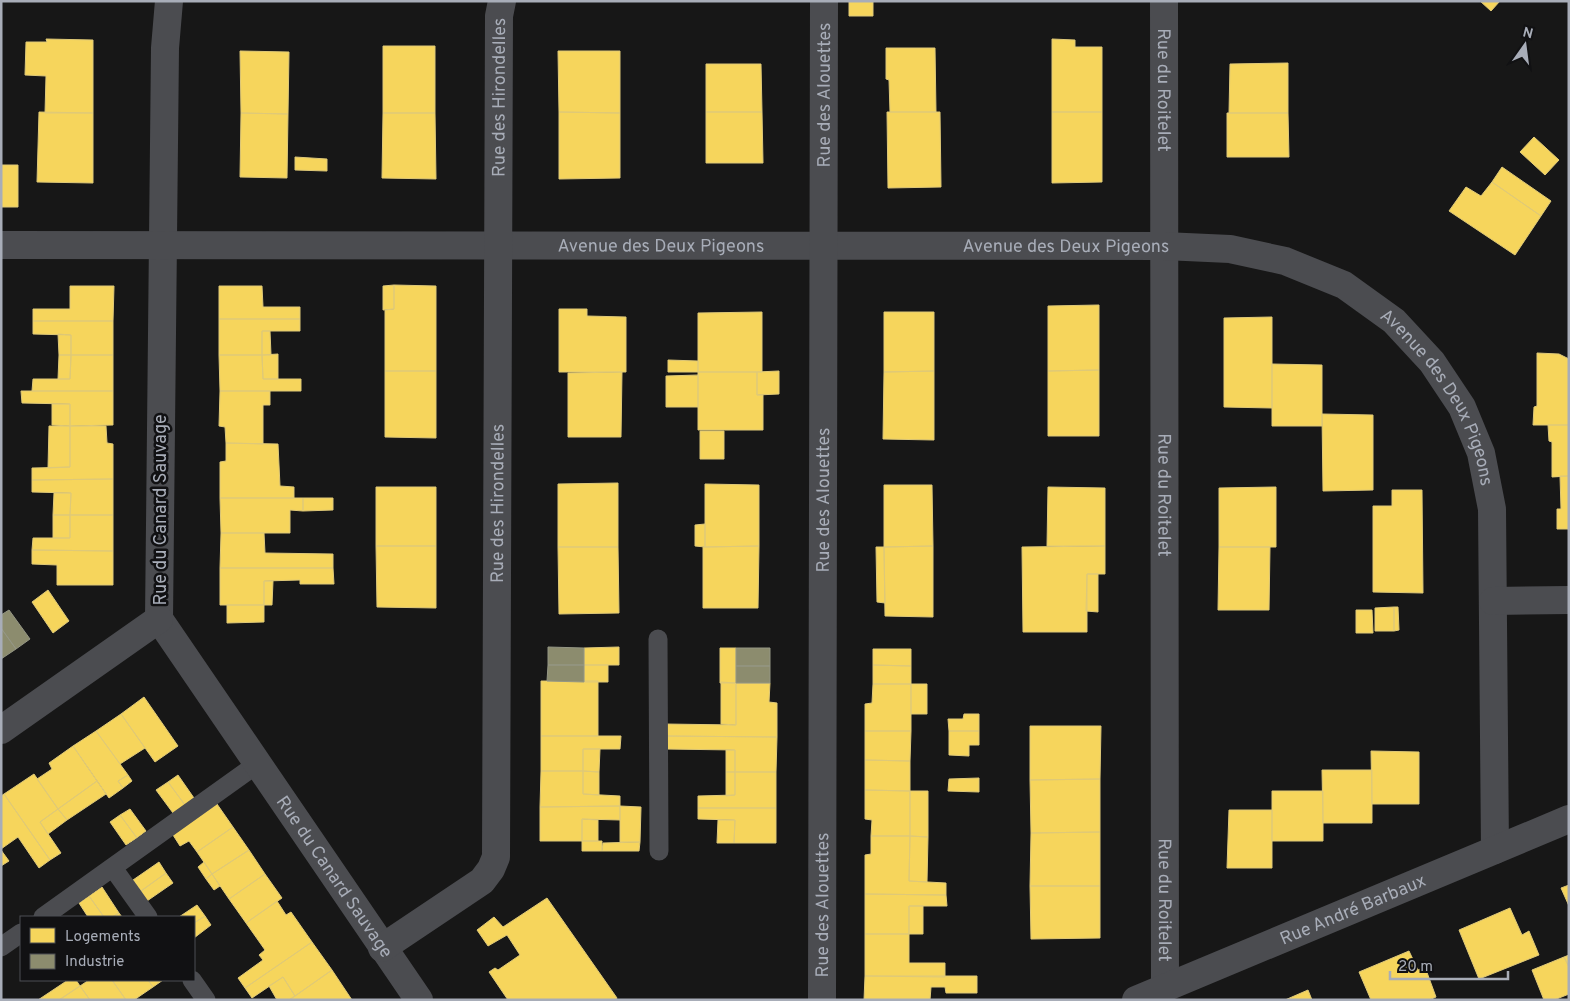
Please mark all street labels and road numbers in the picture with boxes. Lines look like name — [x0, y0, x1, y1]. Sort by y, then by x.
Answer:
street label: Rue des Hirondelles — [488, 18, 512, 177]
street label: Rue des Alouettes — [814, 22, 837, 168]
street label: Rue du Roitelet — [1151, 28, 1174, 152]
street label: Avenue des Deux Pigeons — [558, 235, 764, 259]
street label: Avenue des Deux Pigeons — [963, 236, 1170, 259]
street label: Avenue des Deux Pigeons — [1375, 305, 1497, 488]
street label: Rue du Canard Sauvage — [150, 414, 173, 606]
street label: Rue des Hirondelles — [487, 424, 511, 583]
street label: Rue des Alouettes — [813, 427, 836, 573]
street label: Rue du Roitelet — [1151, 433, 1175, 557]
street label: Rue du Canard Sauvage — [270, 792, 397, 963]
street label: Rue des Alouettes — [812, 832, 835, 978]
street label: Rue du Roitelet — [1152, 838, 1175, 962]
street label: Rue André Barbaux — [1277, 870, 1430, 951]

